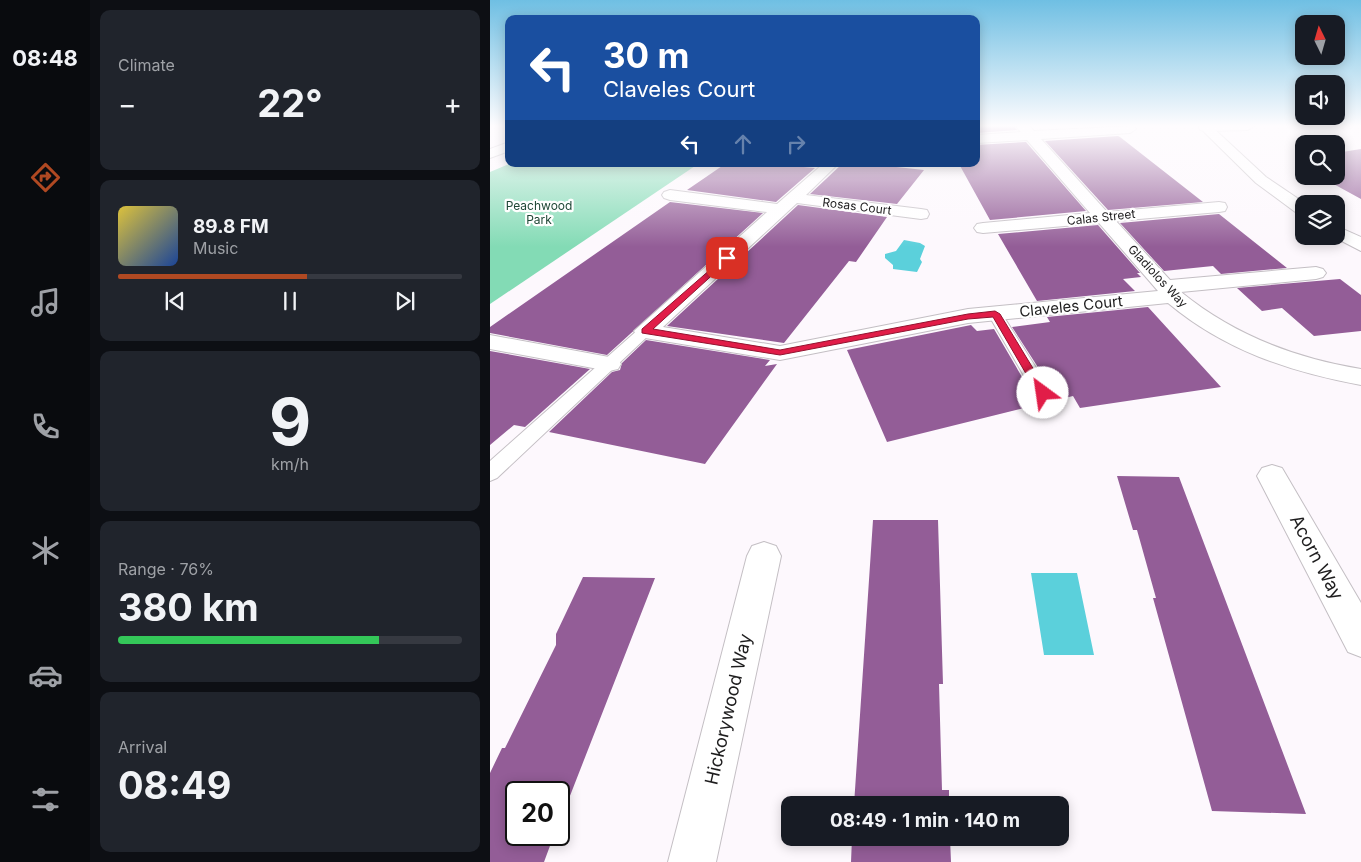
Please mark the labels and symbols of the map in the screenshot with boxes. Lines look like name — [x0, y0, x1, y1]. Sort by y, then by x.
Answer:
north arrow — [1295, 15, 1345, 65]
street label: Rosas Court — [822, 194, 892, 218]
park label: Peachwood Park — [506, 198, 572, 227]
street label: Calas Street — [1066, 206, 1136, 228]
pin — [706, 237, 748, 279]
street label: Gladiolos Way — [1125, 241, 1191, 311]
street label: Claveles Court — [1018, 291, 1124, 321]
position arrow — [1016, 366, 1068, 418]
street label: Acorn Way — [1286, 511, 1348, 603]
street label: Hickorywood Way — [700, 631, 756, 787]
speed limit sign: 20 — [505, 781, 570, 846]

